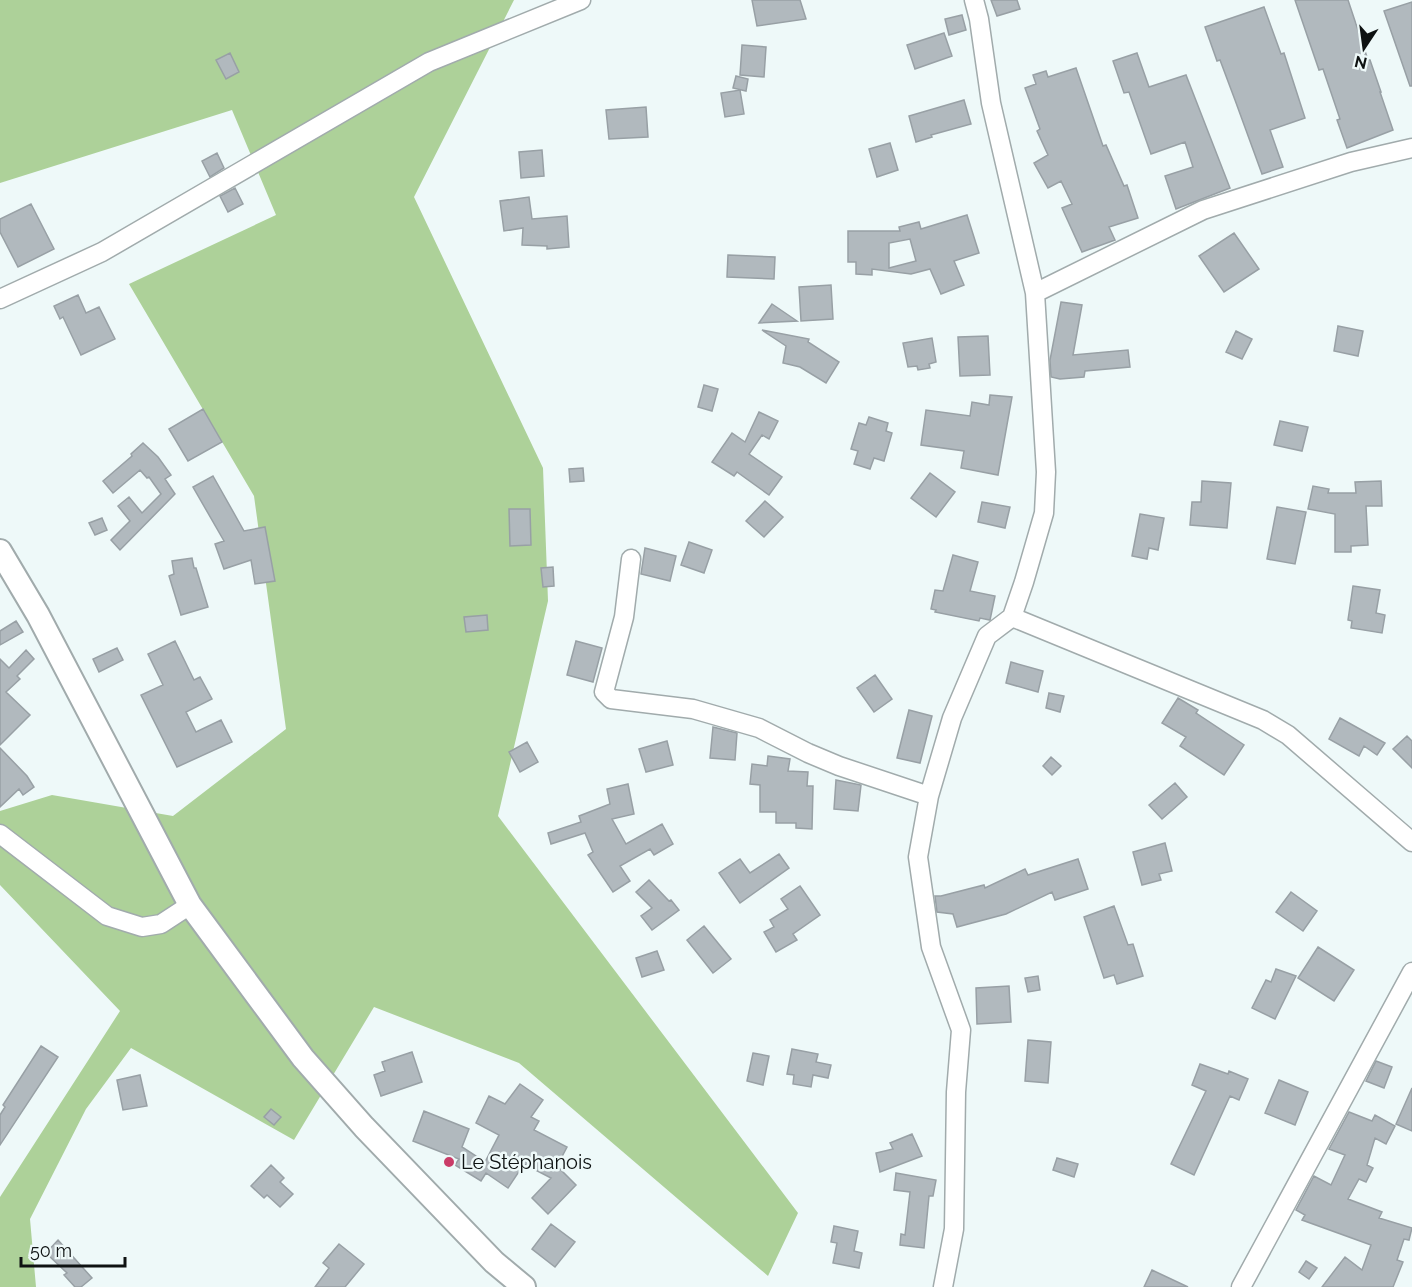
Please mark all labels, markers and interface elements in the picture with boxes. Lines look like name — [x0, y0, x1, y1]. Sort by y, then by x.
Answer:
north arrow — [1334, 18, 1394, 78]
text: N — [1353, 51, 1369, 73]
place label: Le Stéphanois — [461, 1150, 592, 1174]
marker: Le Stéphanois — [442, 1155, 456, 1169]
scale bar — [21, 1230, 124, 1268]
text: 50 m — [30, 1240, 72, 1261]

